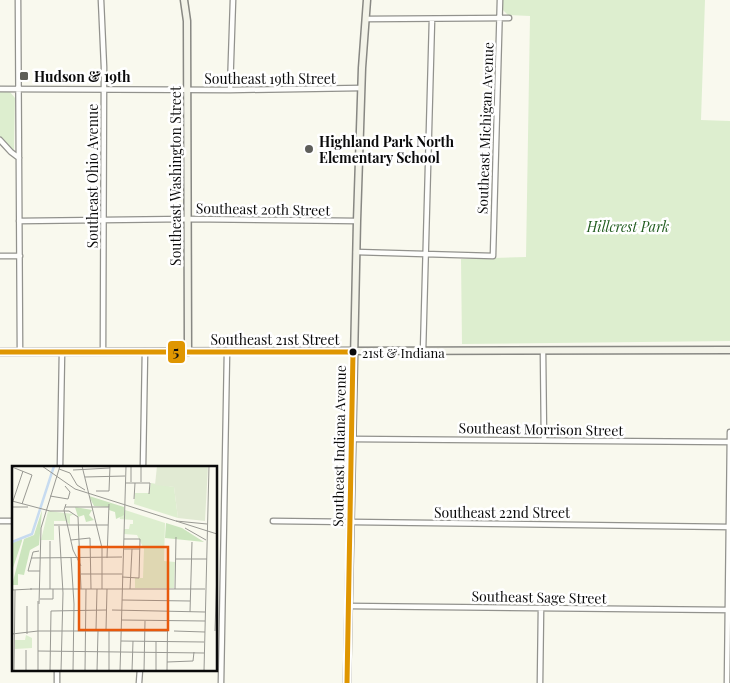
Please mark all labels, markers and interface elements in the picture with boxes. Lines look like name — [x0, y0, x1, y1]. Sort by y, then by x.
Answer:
street label: Southeast Michigan Avenue — [472, 42, 498, 214]
place label: Hudson & 19th — [34, 67, 131, 86]
street label: Southeast 19th Street — [204, 69, 337, 88]
marker: Hudson & 19th — [18, 70, 30, 82]
street label: Southeast Washington Street — [166, 85, 185, 266]
street label: Southeast Ohio Avenue — [83, 104, 102, 248]
place label: Highland Park North Elementary School — [319, 132, 455, 167]
marker: Highland Park North Elementary School — [303, 143, 315, 155]
street label: Southeast 20th Street — [196, 198, 331, 220]
park label: Hillcrest Park — [586, 217, 669, 236]
street label: Southeast 21st Street — [210, 330, 341, 349]
line badge: 5 — [167, 340, 186, 364]
text: 5 — [173, 342, 179, 361]
place label: 21st & Indiana — [362, 344, 445, 361]
marker: 21st & Indiana — [348, 347, 358, 357]
street label: Southeast Indiana Avenue — [328, 365, 350, 527]
street label: Southeast Morrison Street — [459, 418, 624, 440]
inset map — [12, 466, 218, 670]
street label: Southeast 22nd Street — [434, 503, 571, 522]
street label: Southeast Sage Street — [471, 586, 608, 608]

